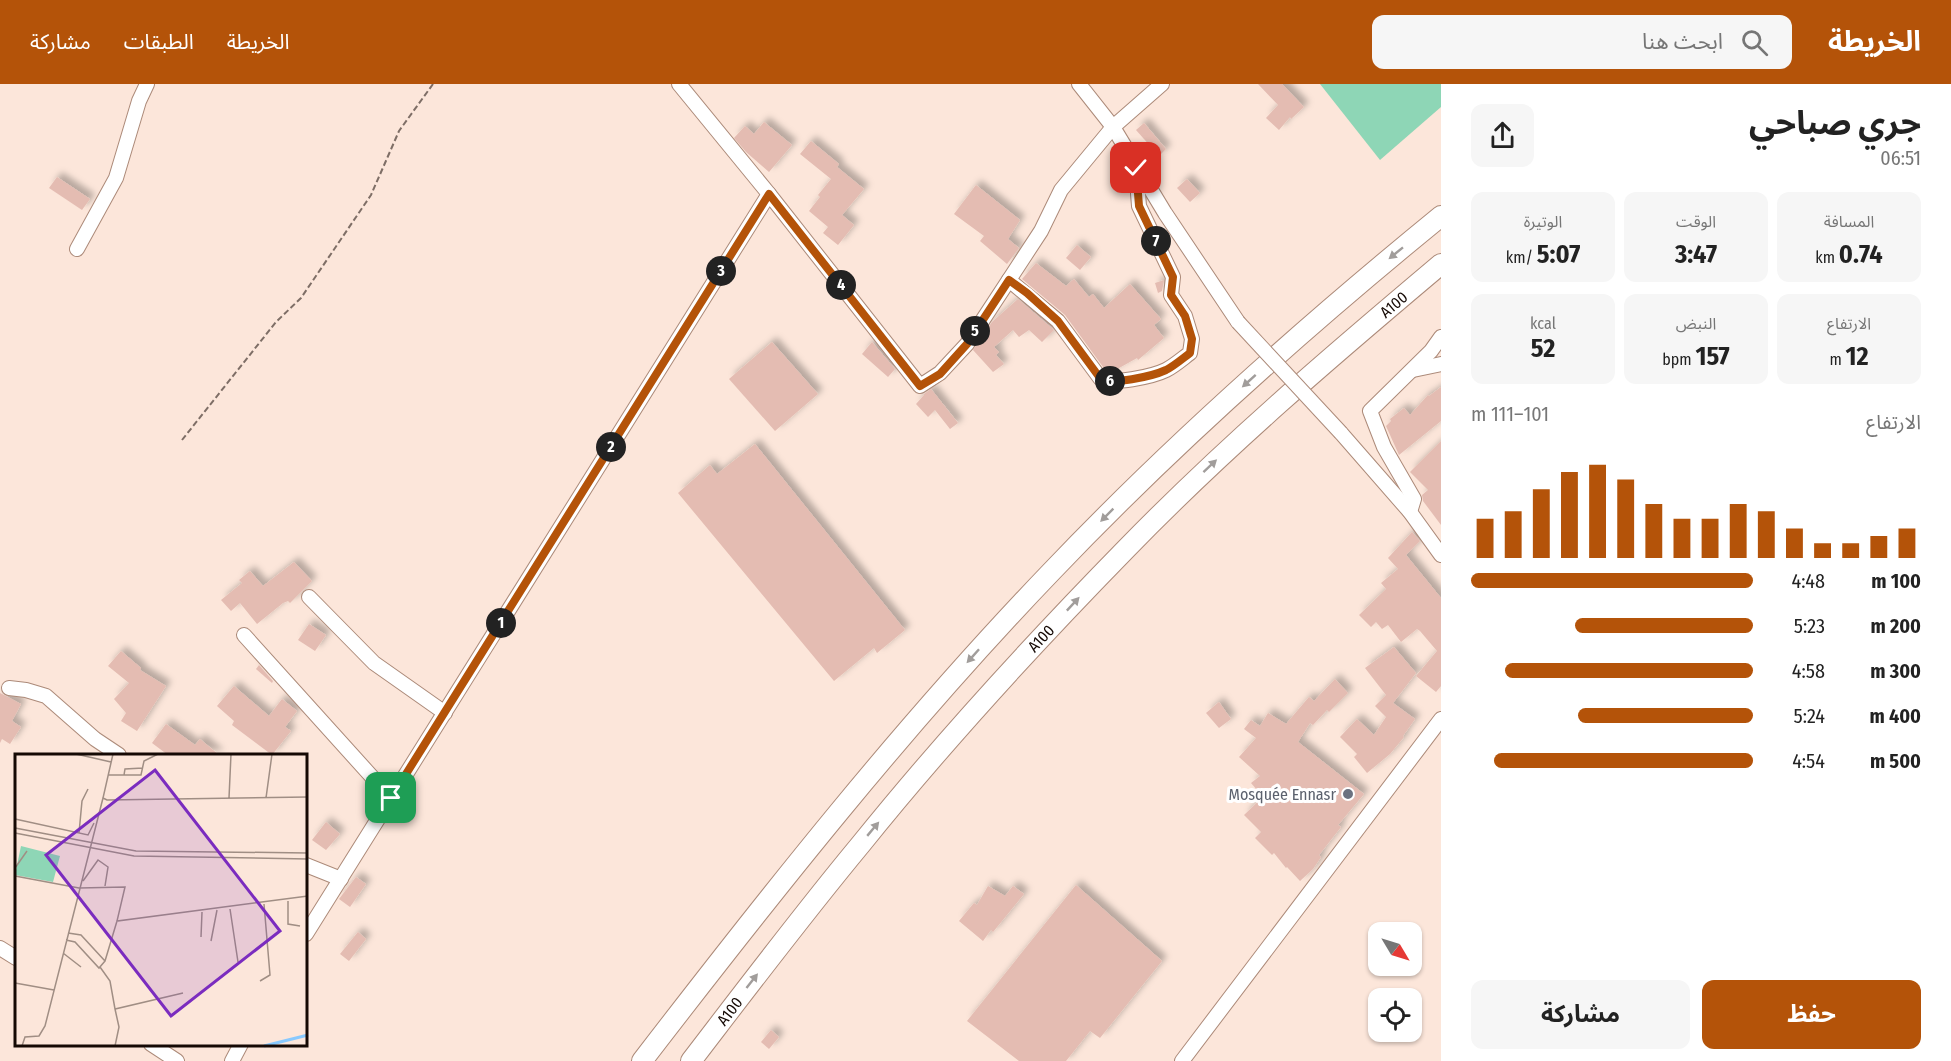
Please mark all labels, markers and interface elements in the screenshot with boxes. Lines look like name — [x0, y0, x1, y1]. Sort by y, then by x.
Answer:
search box — [1372, 15, 1792, 69]
text: الخريطة — [1828, 25, 1921, 58]
icon: search — [1738, 26, 1771, 59]
text: ابحث هنا — [1642, 28, 1723, 55]
text: مشاركة — [30, 29, 91, 55]
text: الطبقات — [124, 29, 194, 55]
text: الخريطة — [227, 29, 290, 55]
text: جري صباحي — [1749, 103, 1921, 143]
button: share — [1471, 104, 1534, 167]
pin — [1110, 142, 1161, 193]
text: 06:51 — [1880, 146, 1921, 170]
icon: check — [1119, 151, 1152, 184]
text: الوتيرة — [1524, 212, 1562, 231]
text: الوقت — [1676, 212, 1716, 231]
text: المسافة — [1824, 212, 1874, 231]
pin: 7 — [1141, 226, 1171, 256]
text: 7 — [1153, 231, 1159, 250]
text: 5:07 — [1537, 239, 1580, 270]
text: 3:47 — [1675, 239, 1717, 270]
text: 0.74 — [1839, 239, 1883, 270]
one-way arrow — [1388, 246, 1403, 258]
text: /km — [1506, 248, 1537, 267]
text: km — [1815, 248, 1839, 267]
pin: 3 — [706, 256, 736, 286]
text: 3 — [717, 261, 725, 280]
pin: 4 — [826, 270, 856, 300]
text: 4 — [837, 275, 845, 294]
street label: A100 — [1376, 287, 1412, 322]
text: kcal — [1530, 314, 1556, 333]
text: النبض — [1676, 314, 1716, 333]
text: الارتفاع — [1827, 314, 1871, 333]
pin: 5 — [960, 316, 990, 346]
text: 5 — [971, 321, 979, 340]
text: 52 — [1531, 333, 1555, 364]
text: 157 — [1695, 341, 1730, 372]
text: 12 — [1846, 341, 1869, 372]
text: bpm — [1662, 350, 1695, 369]
text: m — [1829, 350, 1846, 369]
pin: 6 — [1095, 366, 1125, 396]
text: 6 — [1106, 371, 1114, 390]
one-way arrow — [1241, 374, 1256, 388]
text: 101–111 m — [1471, 402, 1549, 426]
text: الارتفاع — [1866, 410, 1921, 434]
pin: 2 — [596, 432, 626, 462]
text: 2 — [607, 437, 615, 456]
one-way arrow — [1203, 460, 1217, 474]
one-way arrow — [1101, 508, 1115, 522]
text: 4:48 — [1792, 569, 1825, 593]
text: 100 m — [1871, 569, 1921, 593]
one-way arrow — [1066, 597, 1080, 612]
pin: 1 — [486, 608, 516, 638]
text: 1 — [498, 613, 504, 632]
text: 5:23 — [1794, 614, 1825, 638]
text: 200 m — [1870, 614, 1921, 638]
street label: A100 — [1024, 621, 1058, 656]
one-way arrow — [966, 649, 980, 664]
text: 4:58 — [1792, 659, 1825, 683]
text: 300 m — [1870, 659, 1921, 683]
text: 5:24 — [1793, 704, 1825, 728]
text: 400 m — [1869, 704, 1921, 728]
text: 4:54 — [1792, 749, 1825, 773]
text: 500 m — [1870, 749, 1921, 773]
inset map — [15, 754, 308, 1046]
pin — [365, 772, 416, 823]
icon: arrive — [374, 781, 407, 814]
place label: Mosquée Ennasr — [1229, 785, 1336, 804]
marker: Mosquée Ennasr — [1341, 787, 1355, 801]
one-way arrow — [867, 821, 879, 836]
north arrow — [1368, 922, 1422, 976]
map controls — [1368, 922, 1422, 1042]
one-way arrow — [746, 974, 758, 989]
button: مشاركة — [1471, 980, 1690, 1049]
button: حفظ — [1702, 980, 1921, 1049]
button: locate — [1368, 988, 1422, 1042]
street label: A100 — [713, 993, 747, 1029]

